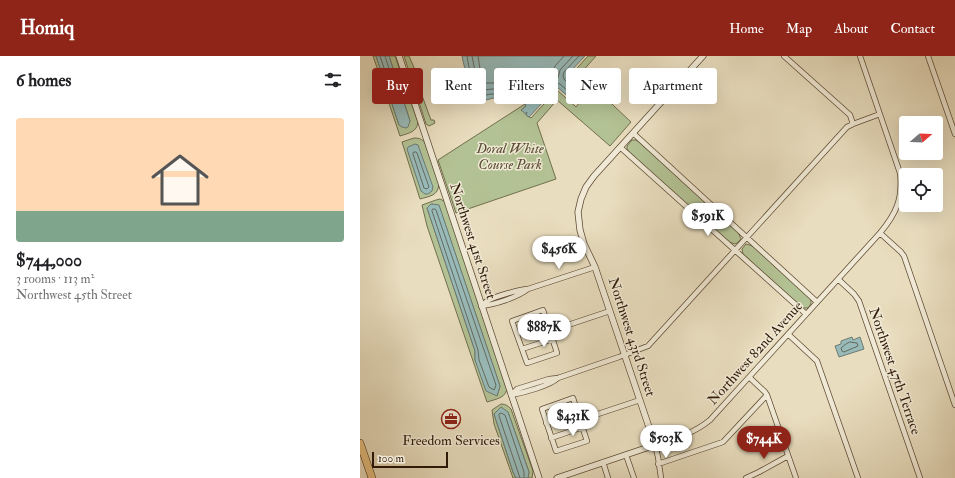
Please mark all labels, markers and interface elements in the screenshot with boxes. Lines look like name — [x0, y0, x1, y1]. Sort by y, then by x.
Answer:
text: Homiq — [20, 16, 74, 40]
text: Home — [729, 20, 764, 37]
text: Map — [786, 20, 812, 37]
text: About — [834, 20, 868, 37]
text: Contact — [890, 20, 935, 37]
chip: Buy — [372, 68, 423, 104]
chip: Rent — [431, 68, 486, 104]
chip: Filters — [494, 68, 558, 104]
chip: New — [566, 68, 621, 104]
chip: Apartment — [629, 68, 717, 104]
icon: filters — [322, 69, 344, 91]
text: 6 homes — [16, 70, 71, 91]
north arrow — [899, 116, 943, 160]
map controls — [899, 116, 943, 212]
park label: Doral White Course Park — [475, 140, 544, 173]
icon: home — [144, 144, 216, 216]
button: locate — [899, 168, 943, 212]
street label: Northwest 41st Street — [446, 181, 500, 302]
pin: $591K — [680, 203, 736, 237]
text: $591K — [691, 208, 725, 224]
pin: $456K — [531, 236, 587, 270]
text: $456K — [541, 241, 577, 257]
text: $744,000 — [16, 250, 82, 271]
text: 3 rooms · 113 m² — [16, 271, 94, 287]
street label: Northwest 43rd Street — [605, 275, 659, 399]
text: Northwest 45th Street — [16, 287, 132, 303]
street label: Northwest 82nd Avenue — [704, 298, 806, 408]
street label: Northwest 47th Terrace — [865, 305, 925, 437]
pin: $887K — [516, 314, 572, 348]
text: $887K — [527, 319, 561, 335]
pin: $431K — [545, 403, 601, 437]
office icon: Freedom Services — [440, 408, 462, 430]
text: $431K — [556, 408, 590, 424]
pin: $503K — [638, 425, 694, 459]
pin: $744K — [736, 426, 792, 460]
text: $503K — [649, 430, 683, 446]
text: $744K — [746, 431, 782, 447]
place label: Freedom Services — [402, 432, 500, 449]
scale bar — [372, 450, 448, 469]
text: 100 m — [378, 452, 404, 465]

